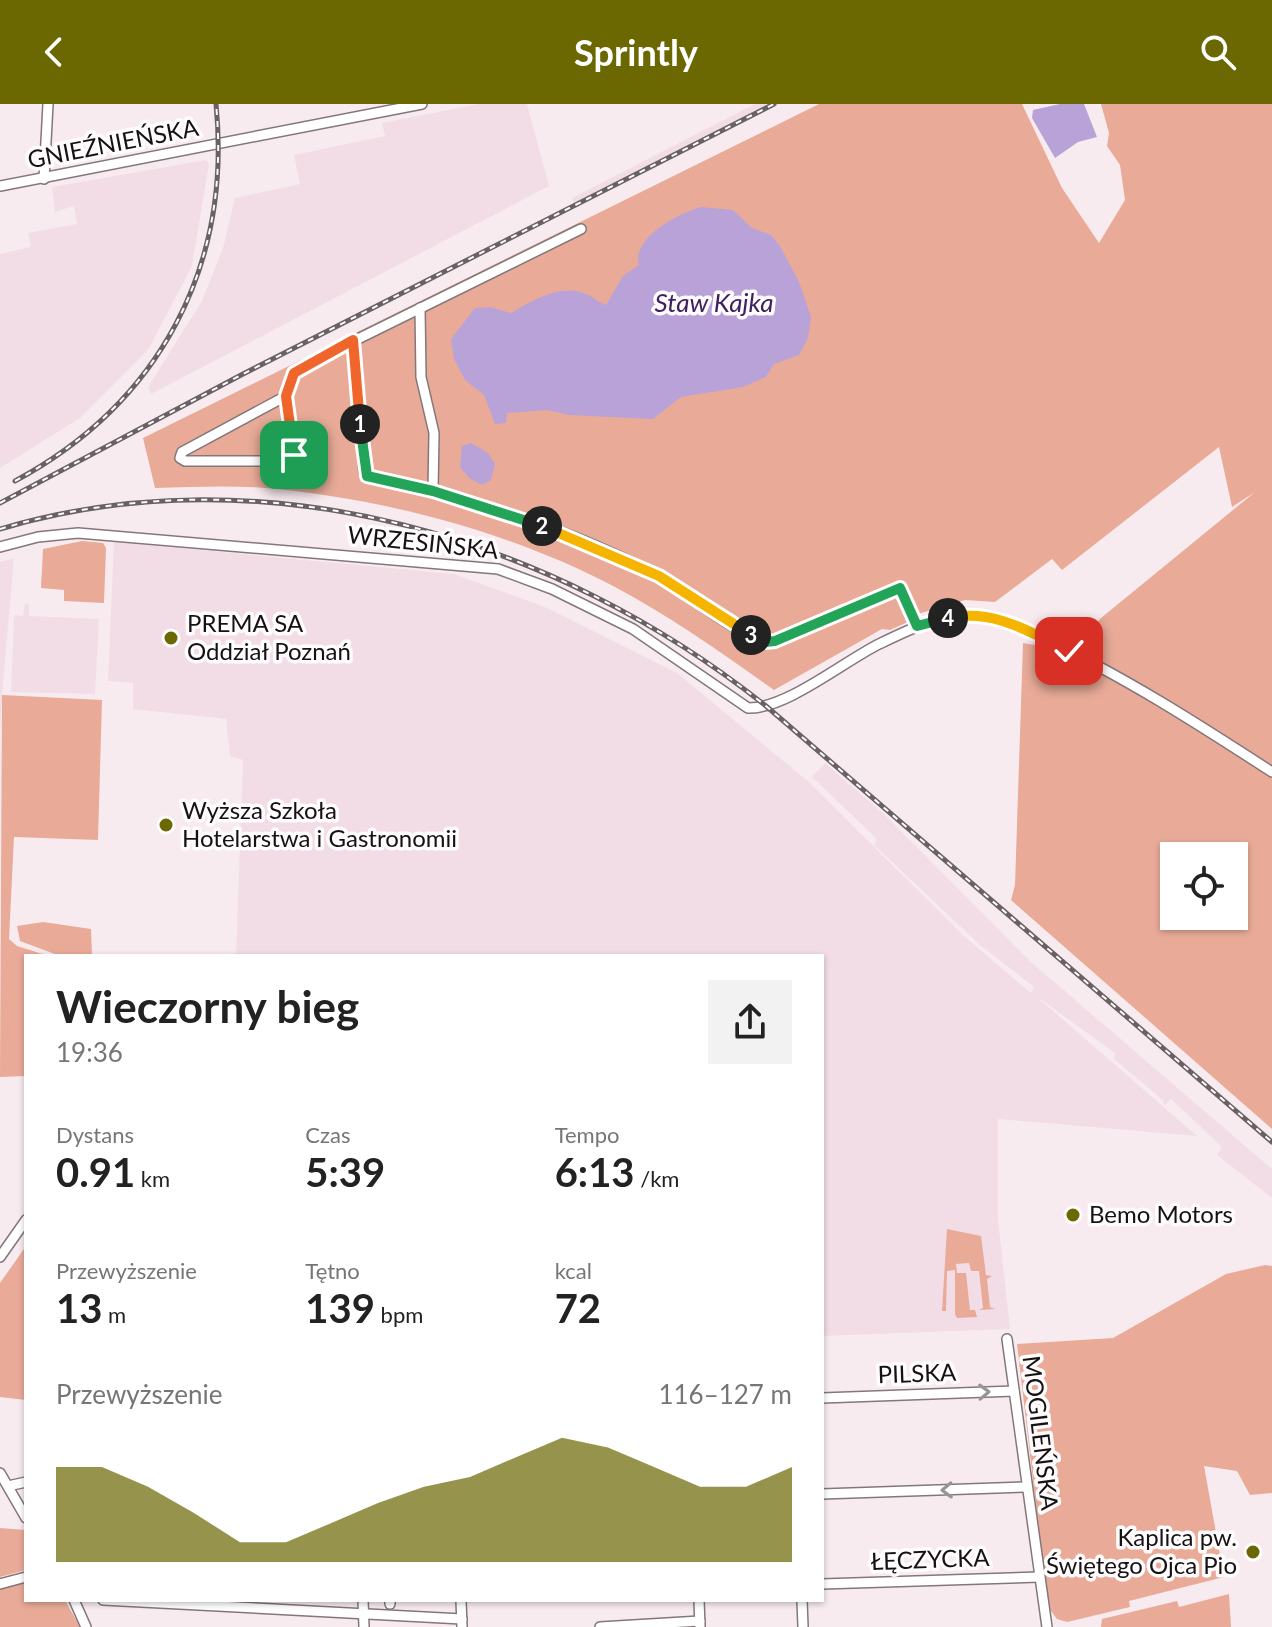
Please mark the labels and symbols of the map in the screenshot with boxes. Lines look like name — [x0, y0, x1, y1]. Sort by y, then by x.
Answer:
street label: GNIEŹNIEŃSKA — [25, 112, 201, 173]
water label: Staw Kajka — [655, 286, 774, 318]
pin: 1 — [340, 404, 380, 444]
pin — [260, 421, 328, 489]
pin: 2 — [522, 506, 562, 546]
street label: WRZESIŃSKA — [346, 519, 501, 564]
pin: 4 — [928, 598, 968, 638]
place label: PREMA SA Oddział Poznań — [187, 608, 351, 665]
pin: 3 — [731, 615, 771, 655]
pin — [1035, 617, 1103, 685]
marker: PREMA SA Oddział Poznań — [162, 629, 180, 647]
place label: Wyższa Szkoła Hotelarstwa i Gastronomii — [182, 795, 457, 852]
marker: Wyższa Szkoła Hotelarstwa i Gastronomii — [157, 816, 175, 834]
place label: Bemo Motors — [1089, 1199, 1233, 1228]
marker: Bemo Motors — [1064, 1206, 1082, 1224]
street label: MOGILEŃSKA — [1018, 1354, 1065, 1512]
street label: PILSKA — [877, 1357, 957, 1388]
one-way arrow — [978, 1383, 991, 1400]
one-way arrow — [940, 1481, 953, 1499]
place label: Kaplica pw. Świętego Ojca Pio — [1046, 1522, 1237, 1579]
street label: ŁĘCZYCKA — [870, 1542, 991, 1575]
marker: Kaplica pw. Świętego Ojca Pio — [1244, 1543, 1262, 1561]

